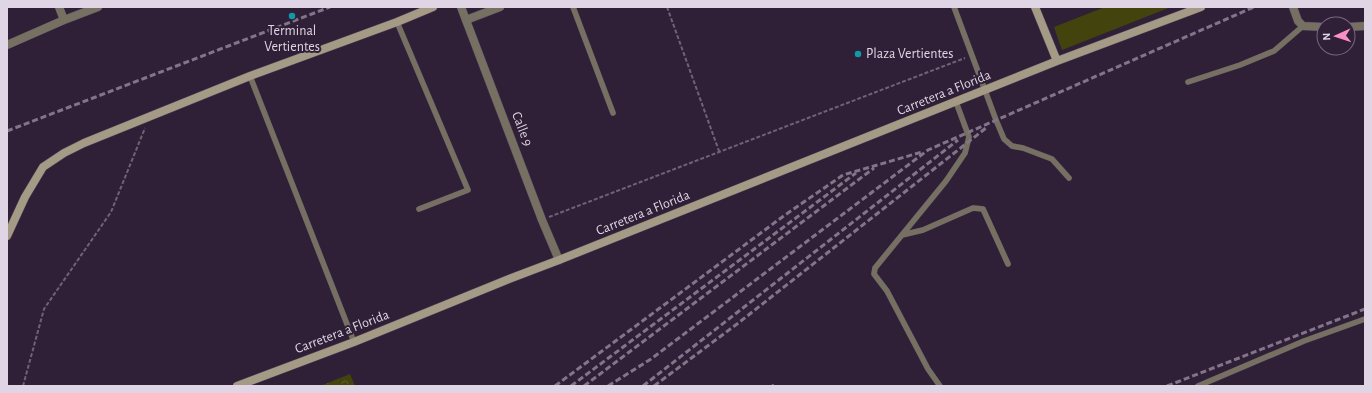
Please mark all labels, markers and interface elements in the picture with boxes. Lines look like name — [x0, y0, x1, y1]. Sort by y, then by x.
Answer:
marker: Terminal Vertientes — [287, 11, 297, 21]
north arrow — [1316, 16, 1356, 56]
place label: Terminal Vertientes — [264, 24, 320, 54]
text: N — [1321, 32, 1332, 41]
place label: Plaza Vertientes — [866, 47, 953, 61]
marker: Plaza Vertientes — [853, 49, 863, 59]
street label: Carretera a Florida — [895, 68, 993, 118]
street label: Calle 9 — [509, 110, 535, 148]
street label: Carretera a Florida — [594, 188, 692, 238]
street label: Carretera a Florida — [293, 307, 392, 356]

